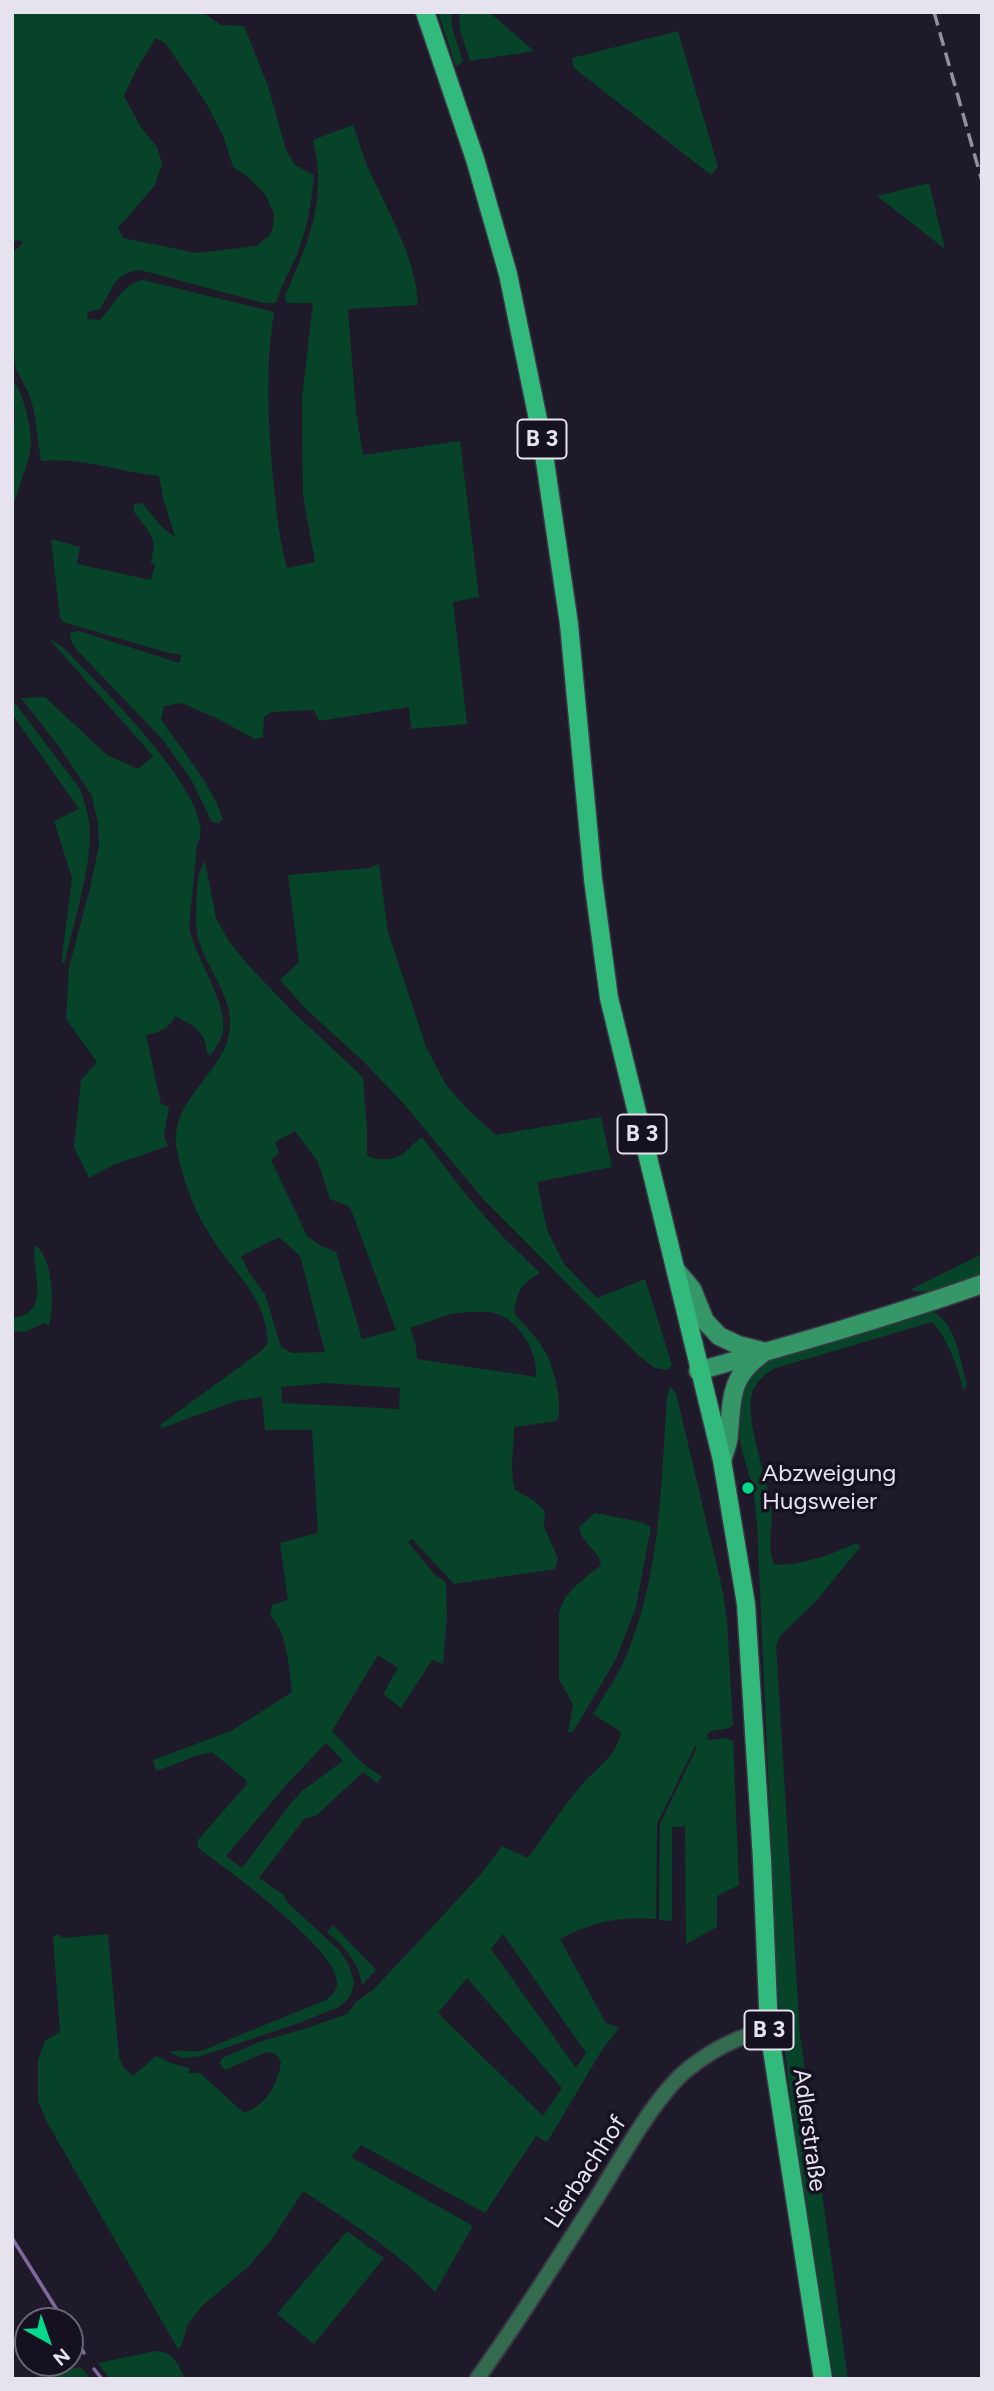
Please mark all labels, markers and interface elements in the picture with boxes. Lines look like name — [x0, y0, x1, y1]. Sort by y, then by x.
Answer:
road number: B 3 — [518, 420, 566, 458]
road number: B 3 — [618, 1114, 666, 1154]
place label: Abzweigung Hugsweier — [762, 1460, 896, 1516]
marker: Abzweigung Hugsweier — [740, 1480, 756, 1496]
road number: B 3 — [744, 2010, 794, 2050]
street label: Adlerstraße — [786, 2067, 832, 2193]
street label: Lierbachhof — [539, 2110, 633, 2234]
north arrow — [14, 2307, 84, 2377]
text: N — [49, 2343, 75, 2370]

